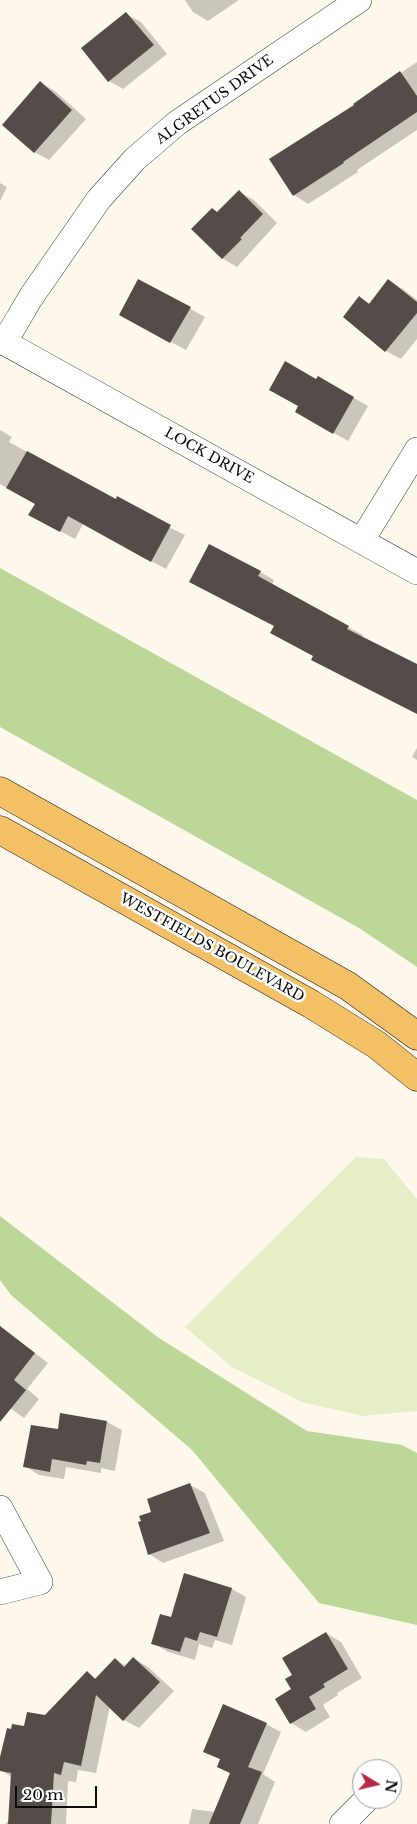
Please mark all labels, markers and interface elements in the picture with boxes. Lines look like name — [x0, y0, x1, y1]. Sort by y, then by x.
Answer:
street label: ALGRETUS DRIVE — [153, 52, 277, 148]
street label: LOCK DRIVE — [161, 424, 257, 488]
street label: WESTFIELDS BOULEVARD — [117, 890, 307, 1006]
north arrow — [352, 1759, 402, 1809]
scale bar — [18, 1776, 100, 1808]
text: N — [381, 1778, 401, 1794]
text: 20 m — [23, 1785, 63, 1804]

